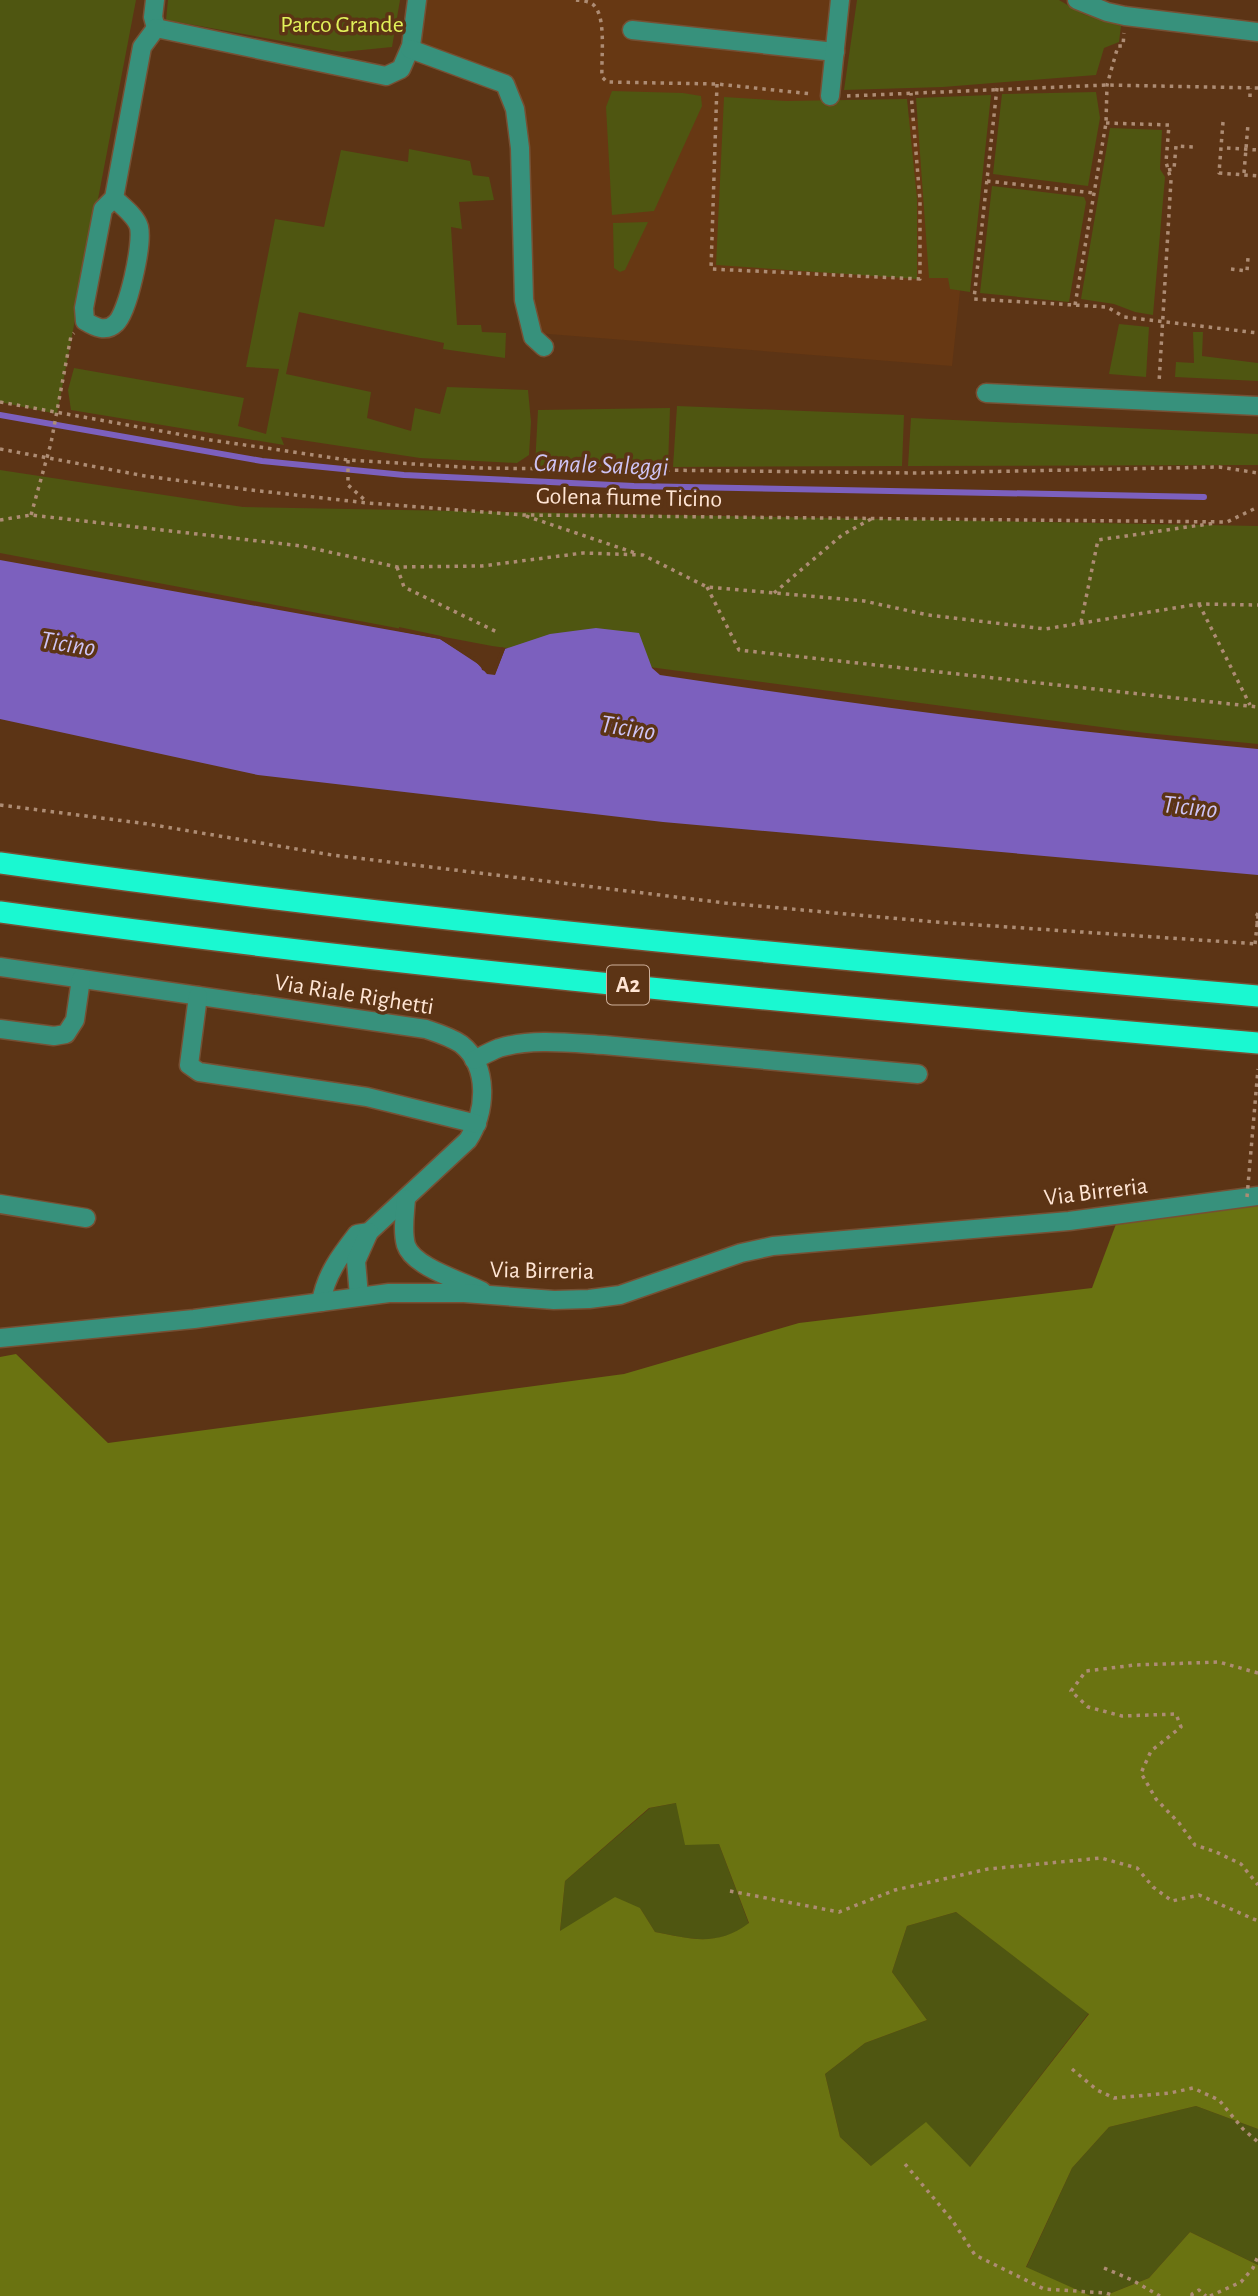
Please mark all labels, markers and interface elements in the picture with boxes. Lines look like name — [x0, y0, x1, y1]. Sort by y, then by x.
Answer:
park label: Parco Grande — [280, 13, 404, 37]
water label: Canale Saleggi — [533, 450, 669, 480]
street label: Golena fiume Ticino — [536, 484, 722, 512]
water label: Ticino — [39, 627, 97, 661]
water label: Ticino — [599, 711, 657, 745]
water label: Ticino — [1161, 791, 1219, 823]
road number: A2 — [607, 966, 649, 1004]
street label: Via Riale Righetti — [273, 971, 435, 1019]
street label: Via Birreria — [1043, 1174, 1149, 1210]
street label: Via Birreria — [490, 1258, 594, 1284]

